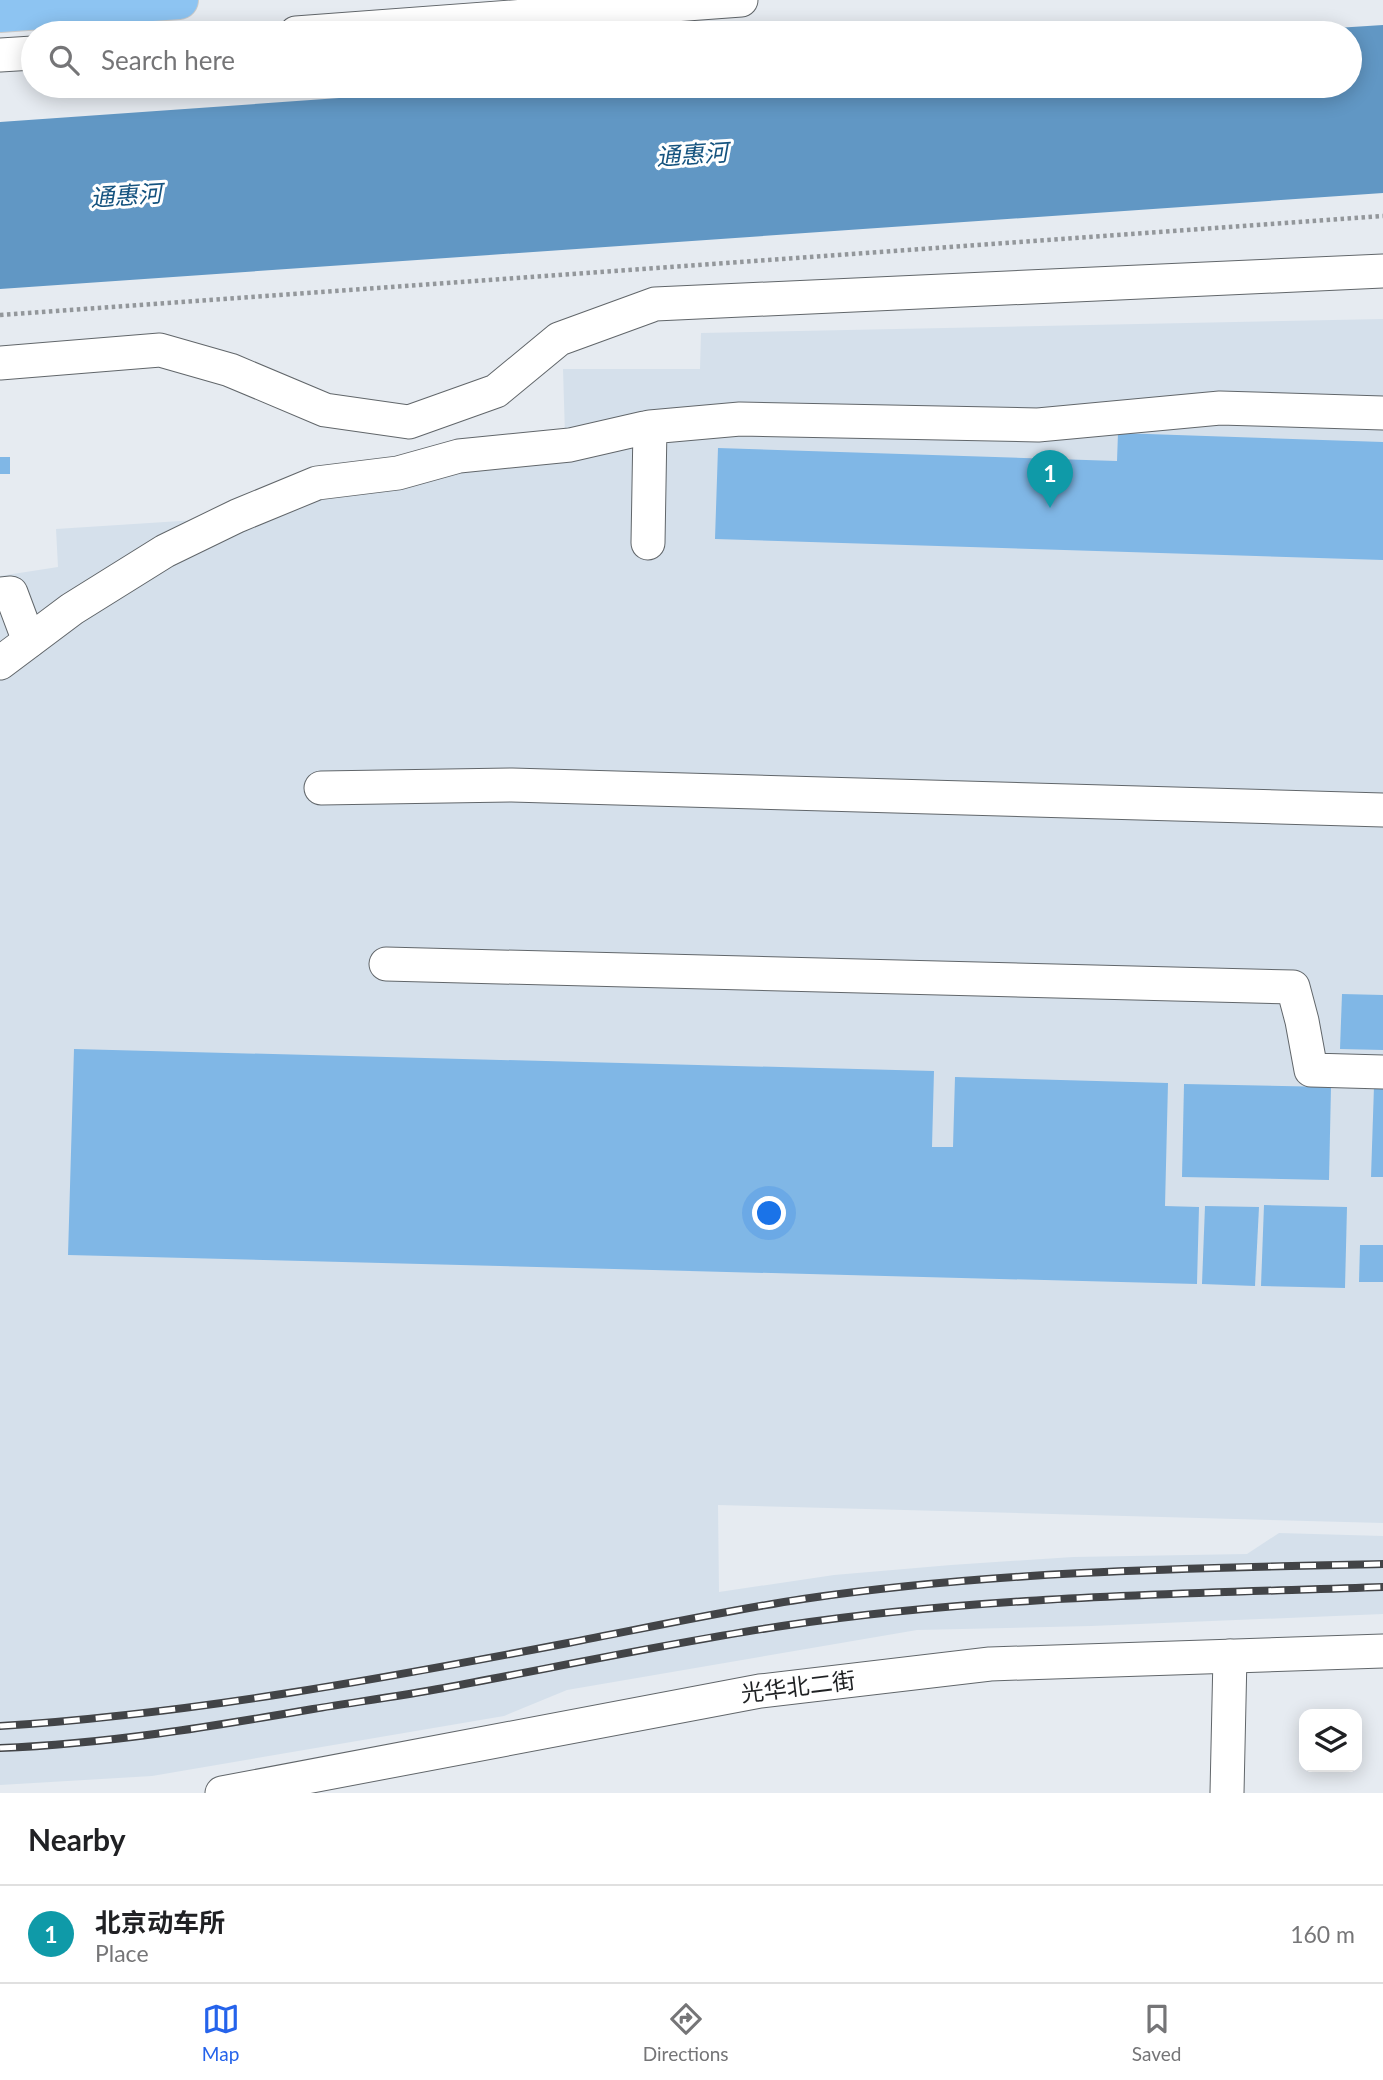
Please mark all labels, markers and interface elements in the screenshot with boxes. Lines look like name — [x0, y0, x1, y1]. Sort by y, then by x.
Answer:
search box — [21, 21, 1362, 98]
icon: search — [45, 41, 83, 79]
text: Search here — [101, 44, 235, 76]
water label: 通惠河 — [655, 136, 733, 170]
water label: 通惠河 — [89, 177, 167, 211]
pin: 1 — [1027, 450, 1073, 508]
your location — [752, 1196, 786, 1230]
street label: 光华北二街 — [739, 1665, 857, 1707]
map controls — [1299, 1709, 1362, 1772]
button: layers — [1299, 1709, 1362, 1772]
text: Nearby — [28, 1821, 126, 1857]
text: 北京动车所 — [95, 1906, 225, 1938]
text: 1 — [44, 1920, 58, 1948]
text: 160 m — [1290, 1920, 1355, 1948]
text: Place — [95, 1939, 149, 1967]
tab: Map — [202, 2000, 240, 2065]
tab: Directions — [643, 2000, 729, 2065]
tab: Saved — [1132, 2000, 1181, 2065]

